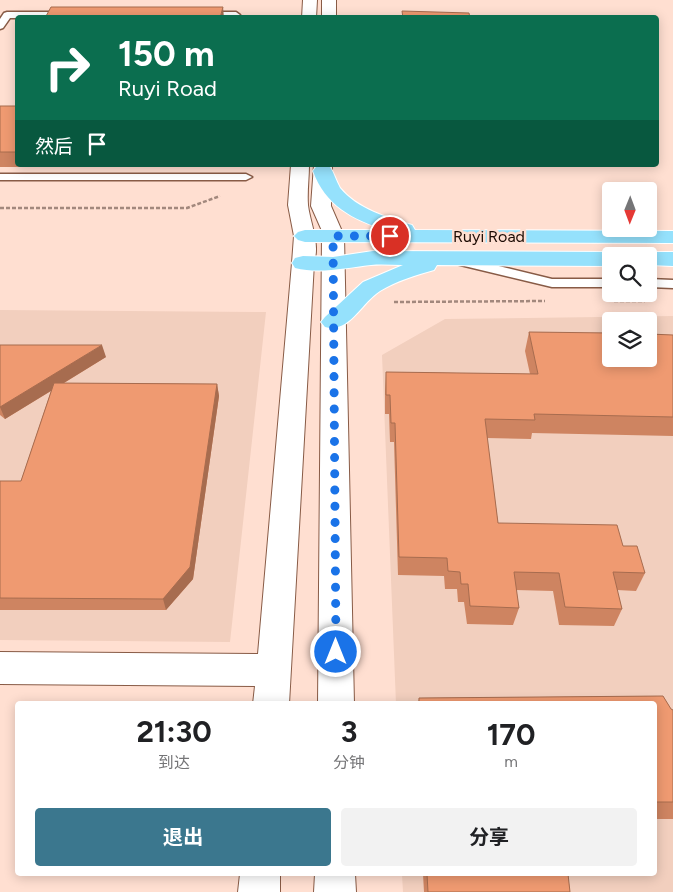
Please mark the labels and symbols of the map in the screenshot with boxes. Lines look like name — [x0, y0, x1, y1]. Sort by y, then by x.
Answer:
north arrow — [602, 182, 658, 238]
pin — [369, 215, 411, 257]
street label: Ruyi Road — [453, 227, 525, 246]
position arrow — [309, 625, 361, 677]

